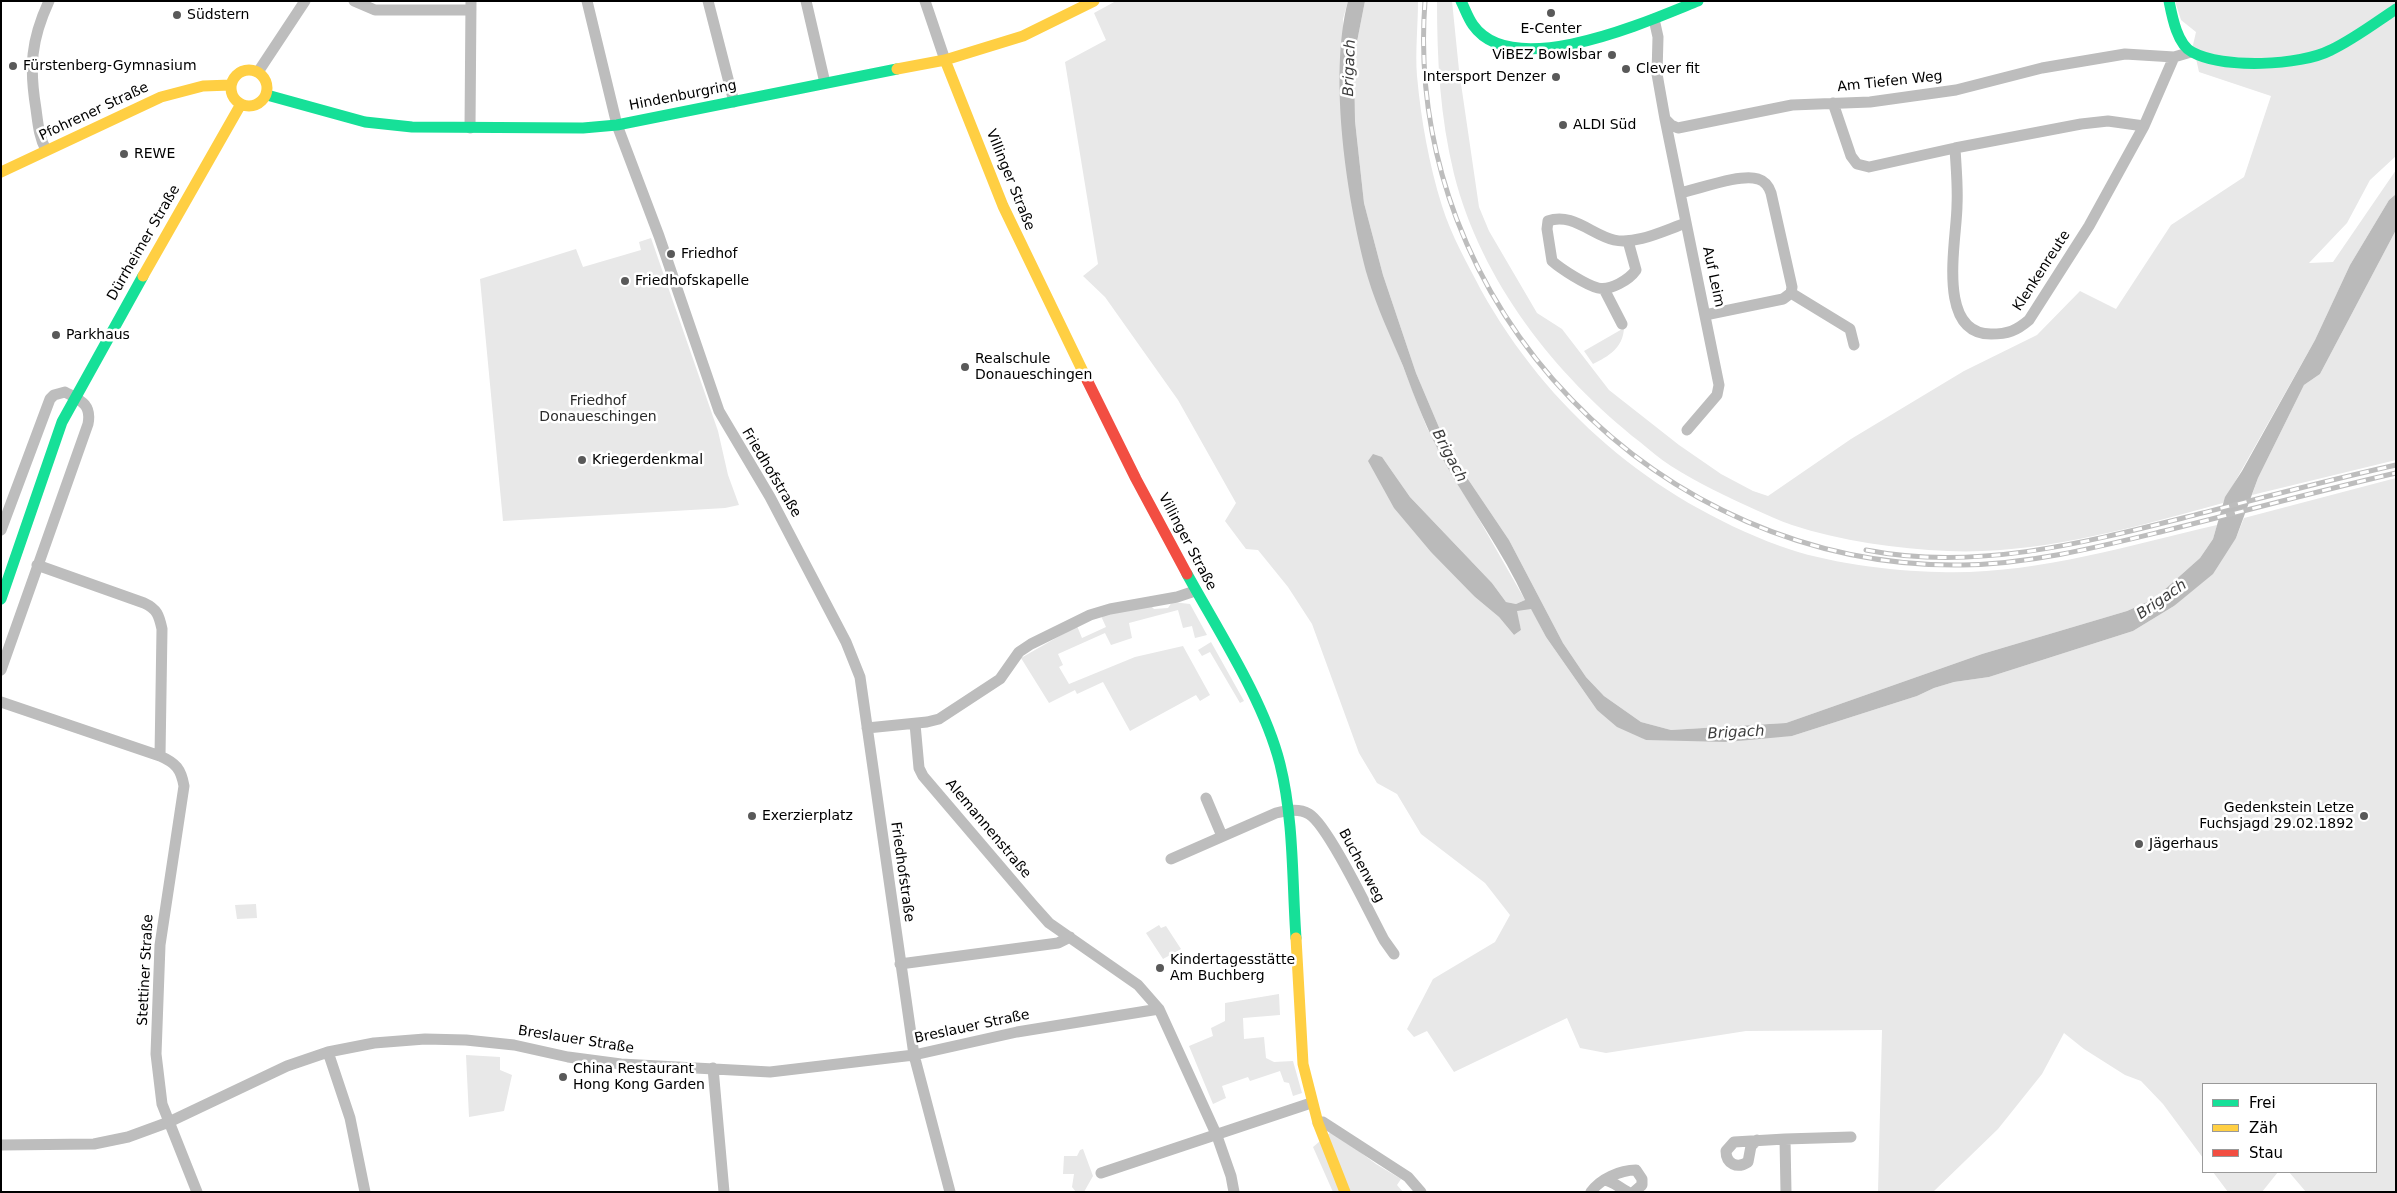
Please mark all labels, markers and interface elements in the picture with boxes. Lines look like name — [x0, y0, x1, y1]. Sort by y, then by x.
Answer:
place label: Südstern — [187, 7, 249, 23]
marker: E-Center — [1545, 7, 1557, 19]
marker: Südstern — [171, 9, 183, 21]
place label: E-Center — [1520, 21, 1582, 37]
water label: Brigach — [1340, 39, 1360, 97]
place label: ViBEZ Bowlsbar — [1492, 47, 1602, 63]
marker: ViBEZ Bowlsbar — [1606, 49, 1618, 61]
place label: Fürstenberg-Gymnasium — [23, 58, 197, 74]
marker: Fürstenberg-Gymnasium — [7, 60, 19, 72]
place label: Clever fit — [1636, 61, 1700, 77]
marker: Clever fit — [1620, 63, 1632, 75]
street label: Am Tiefen Weg — [1837, 68, 1943, 96]
place label: Intersport Denzer — [1423, 69, 1546, 85]
marker: Intersport Denzer — [1550, 71, 1562, 83]
street label: Hindenburgring — [628, 77, 738, 115]
street label: Pfohrener Straße — [37, 79, 151, 145]
place label: ALDI Süd — [1573, 117, 1636, 133]
marker: ALDI Süd — [1557, 119, 1569, 131]
street label: Villinger Straße — [982, 127, 1038, 233]
place label: REWE — [134, 146, 175, 162]
marker: REWE — [118, 148, 130, 160]
street label: Dürrheimer Straße — [104, 182, 184, 304]
street label: Klenkenreute — [2010, 228, 2074, 314]
street label: Auf Leim — [1698, 245, 1728, 309]
place label: Friedhof — [681, 246, 738, 262]
marker: Friedhof — [665, 248, 677, 260]
place label: Friedhofskapelle — [635, 273, 749, 289]
marker: Friedhofskapelle — [619, 275, 631, 287]
place label: Parkhaus — [66, 327, 130, 343]
marker: Parkhaus — [50, 329, 62, 341]
place label: Realschule Donaueschingen — [975, 351, 1092, 384]
marker: Realschule Donaueschingen — [959, 361, 971, 373]
park label: Friedhof Donaueschingen — [539, 393, 657, 426]
street label: Friedhofstraße — [738, 425, 804, 521]
water label: Brigach — [1428, 427, 1470, 485]
place label: Kriegerdenkmal — [592, 452, 703, 468]
marker: Kriegerdenkmal — [576, 454, 588, 466]
street label: Villinger Straße — [1154, 491, 1220, 593]
water label: Brigach — [2133, 576, 2191, 624]
water label: Brigach — [1707, 723, 1765, 743]
street label: Alemannenstraße — [942, 776, 1034, 882]
place label: Gedenkstein Letze Fuchsjagd 29.02.1892 — [2199, 800, 2354, 832]
place label: Exerzierplatz — [762, 808, 853, 824]
marker: Exerzierplatz — [746, 810, 758, 822]
marker: Gedenkstein Letze Fuchsjagd 29.02.1892 — [2358, 810, 2370, 822]
street label: Friedhofstraße — [887, 821, 917, 923]
street label: Buchenweg — [1334, 826, 1388, 906]
place label: Jägerhaus — [2149, 836, 2218, 852]
marker: Jägerhaus — [2133, 838, 2145, 850]
street label: Stettiner Straße — [135, 914, 157, 1026]
place label: Kindertagesstätte Am Buchberg — [1170, 952, 1295, 984]
marker: Kindertagesstätte Am Buchberg — [1154, 962, 1166, 974]
street label: Breslauer Straße — [913, 1007, 1031, 1047]
street label: Breslauer Straße — [517, 1023, 635, 1057]
place label: China Restaurant Hong Kong Garden — [573, 1061, 705, 1094]
marker: China Restaurant Hong Kong Garden — [557, 1071, 569, 1083]
legend — [2202, 1083, 2377, 1173]
text: Frei — [2249, 1094, 2276, 1112]
text: Zäh — [2249, 1119, 2278, 1137]
text: Stau — [2249, 1144, 2283, 1162]

